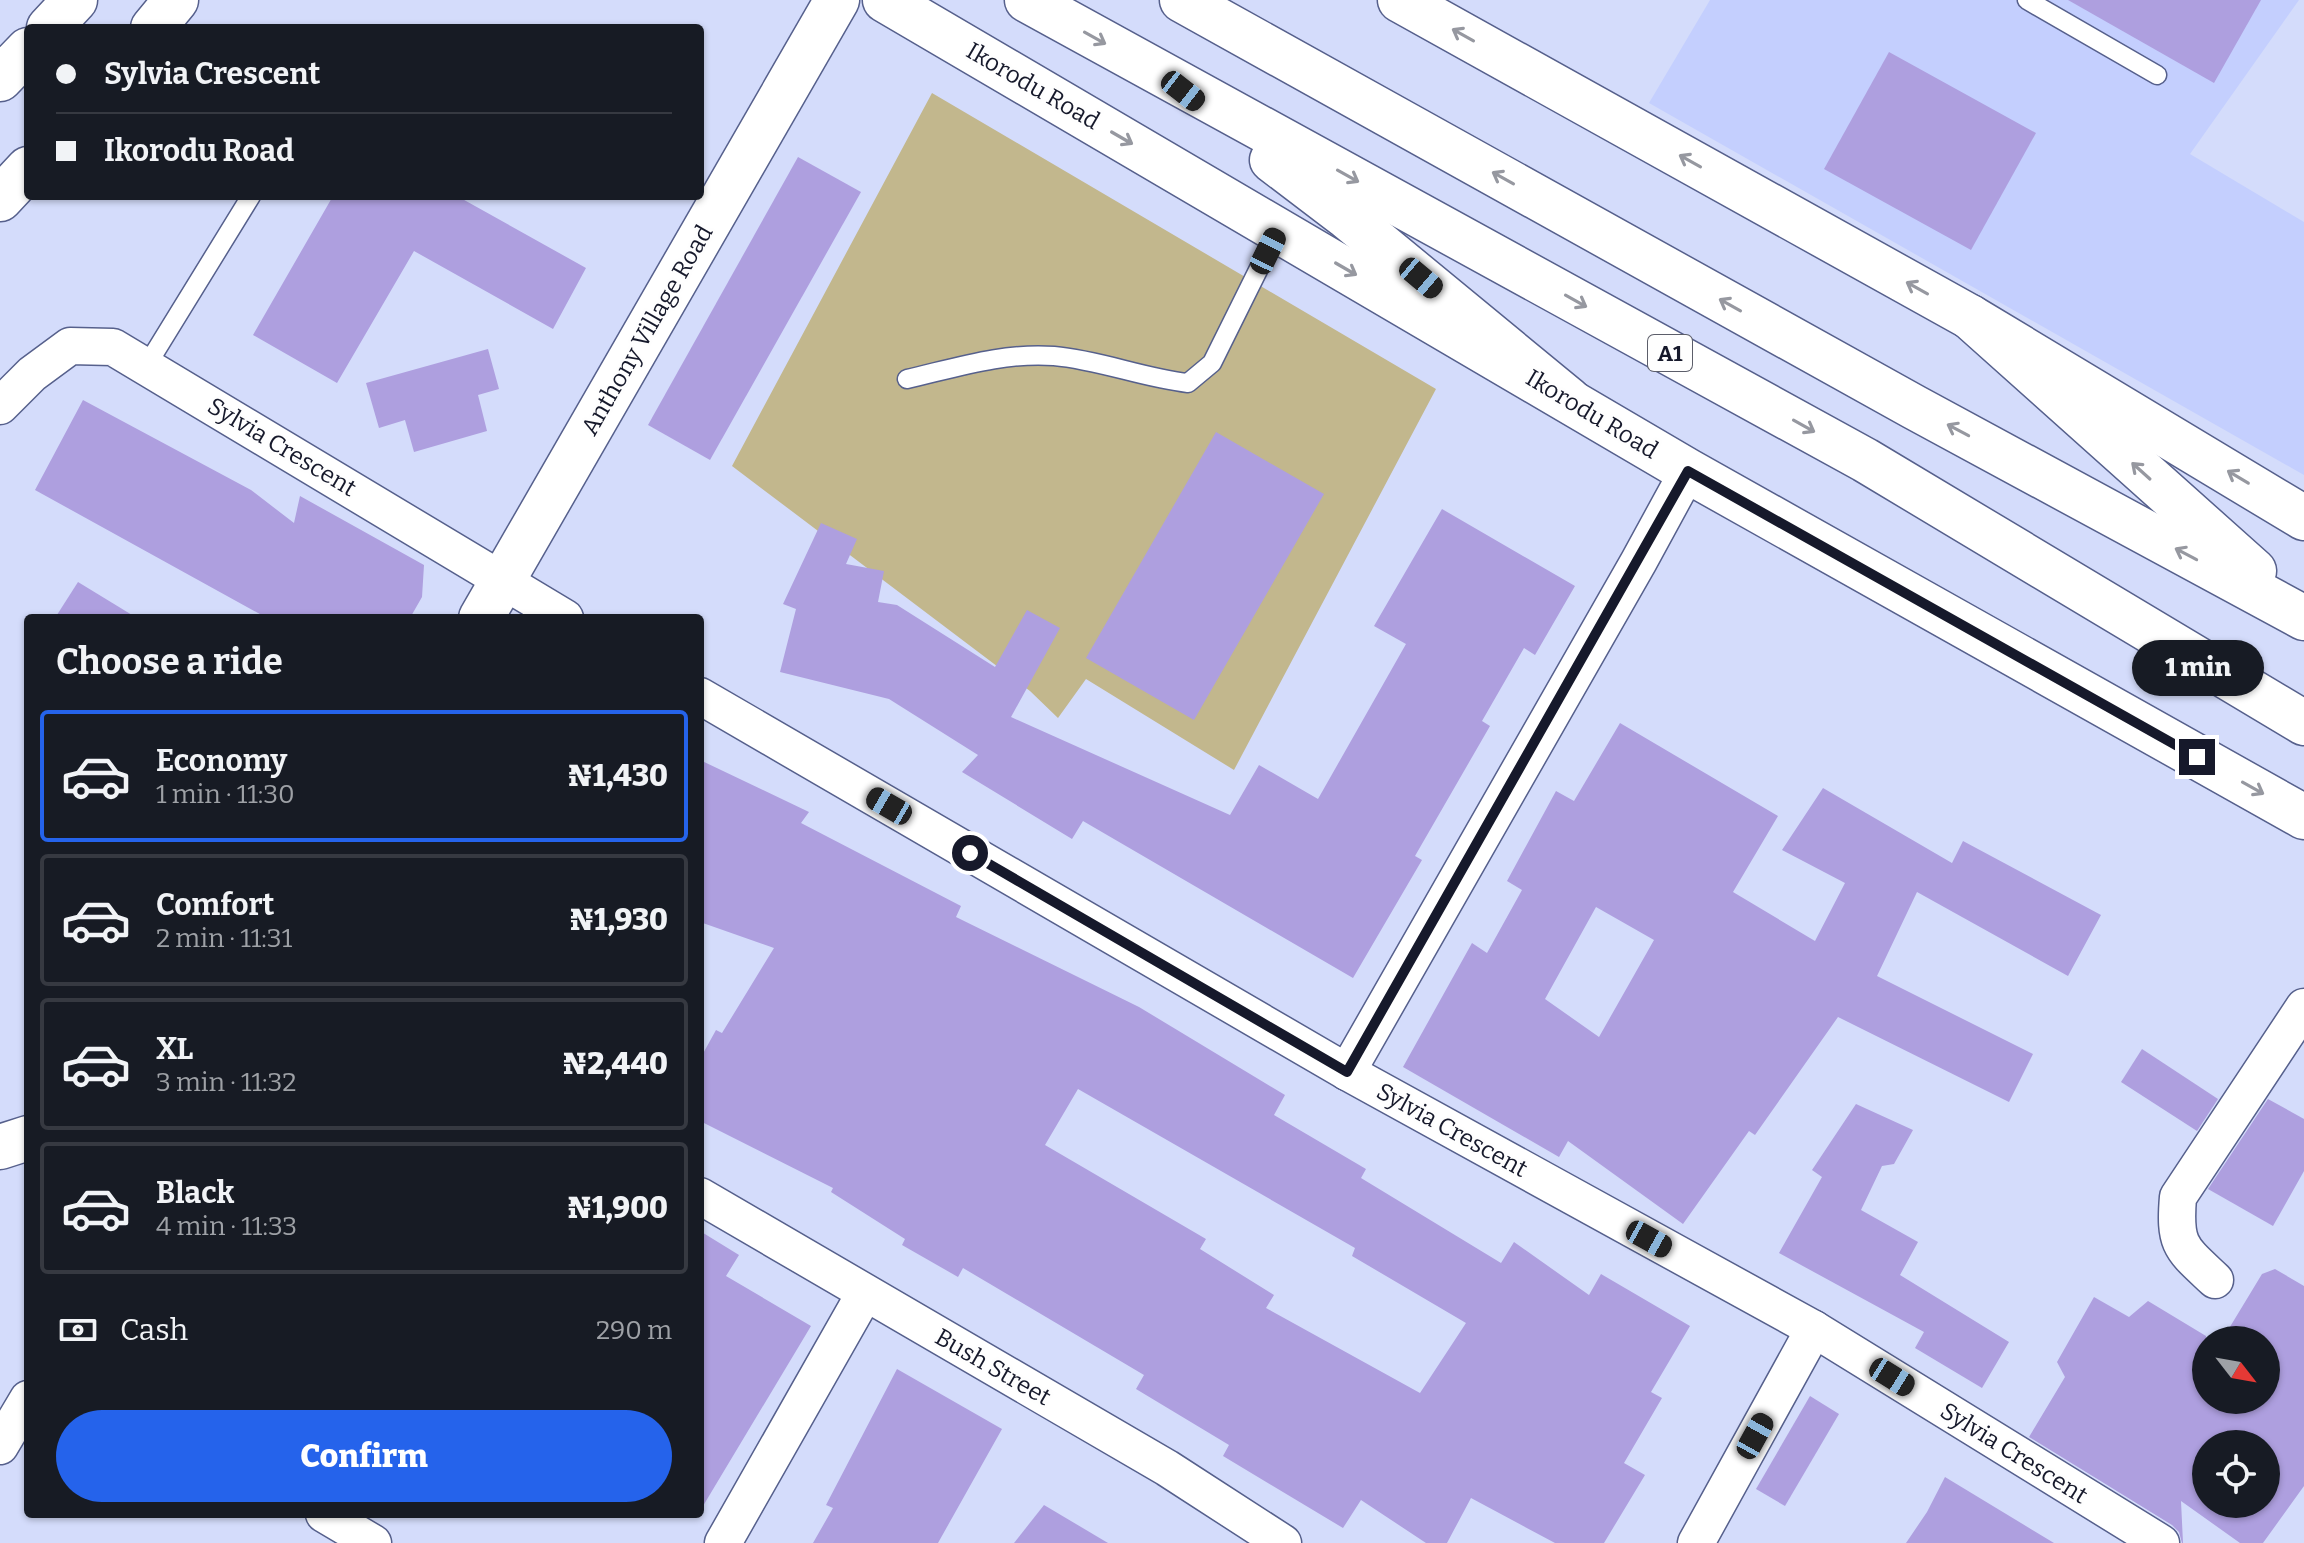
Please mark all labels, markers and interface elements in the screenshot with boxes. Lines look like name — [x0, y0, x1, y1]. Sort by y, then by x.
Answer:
one-way arrow — [1452, 27, 1475, 43]
one-way arrow — [1083, 30, 1106, 46]
street label: Ikorodu Road — [961, 37, 1105, 135]
text: Sylvia Crescent — [104, 56, 320, 92]
car — [1157, 67, 1209, 115]
one-way arrow — [1110, 130, 1133, 146]
text: Ikorodu Road — [104, 133, 294, 169]
one-way arrow — [1679, 153, 1702, 169]
one-way arrow — [1335, 169, 1359, 184]
one-way arrow — [1492, 170, 1515, 186]
street label: Anthony Village Road — [575, 220, 719, 440]
car — [1247, 224, 1289, 278]
car — [1395, 253, 1447, 303]
one-way arrow — [1334, 262, 1357, 278]
one-way arrow — [1906, 280, 1929, 296]
one-way arrow — [1563, 294, 1587, 309]
one-way arrow — [1719, 296, 1742, 312]
road number: A1 — [1648, 335, 1692, 371]
street label: Ikorodu Road — [1521, 364, 1663, 464]
street label: Sylvia Crescent — [203, 392, 361, 502]
one-way arrow — [1791, 419, 1815, 434]
one-way arrow — [1946, 422, 1970, 438]
one-way arrow — [2131, 462, 2151, 480]
one-way arrow — [2227, 469, 2250, 485]
one-way arrow — [2175, 546, 2198, 562]
text: Choose a ride — [56, 640, 283, 684]
callout: 1 min — [2131, 641, 2263, 697]
text: 1 min — [2165, 652, 2231, 683]
route end — [2179, 739, 2215, 775]
icon: car — [60, 740, 132, 812]
text: Economy — [156, 743, 287, 779]
text: ₦1,430 — [567, 758, 668, 794]
text: 1 min · 11:30 — [156, 779, 295, 810]
one-way arrow — [2240, 781, 2264, 796]
car — [862, 784, 916, 828]
route start — [952, 835, 988, 871]
icon: car — [60, 884, 132, 956]
text: Comfort — [156, 887, 274, 923]
text: ₦1,930 — [569, 902, 668, 938]
text: 2 min · 11:31 — [156, 923, 292, 954]
icon: car — [60, 1028, 132, 1100]
text: XL — [156, 1031, 193, 1067]
text: ₦2,440 — [562, 1046, 668, 1082]
text: 3 min · 11:32 — [156, 1067, 296, 1098]
street label: Sylvia Crescent — [1372, 1077, 1533, 1183]
icon: car — [60, 1172, 132, 1244]
text: Black — [156, 1175, 234, 1211]
text: ₦1,900 — [567, 1190, 668, 1226]
text: 4 min · 11:33 — [156, 1211, 297, 1242]
car — [1622, 1217, 1676, 1261]
icon: cash — [56, 1308, 100, 1352]
text: Cash — [120, 1312, 188, 1348]
text: 290 m — [596, 1315, 672, 1346]
street label: Bush Street — [930, 1323, 1056, 1412]
north arrow — [2192, 1326, 2280, 1414]
map controls — [2192, 1326, 2280, 1518]
car — [1865, 1354, 1919, 1400]
street label: Sylvia Crescent — [1935, 1397, 2093, 1510]
car — [1733, 1409, 1777, 1463]
button: Confirm — [56, 1410, 672, 1502]
button: locate — [2192, 1430, 2280, 1518]

